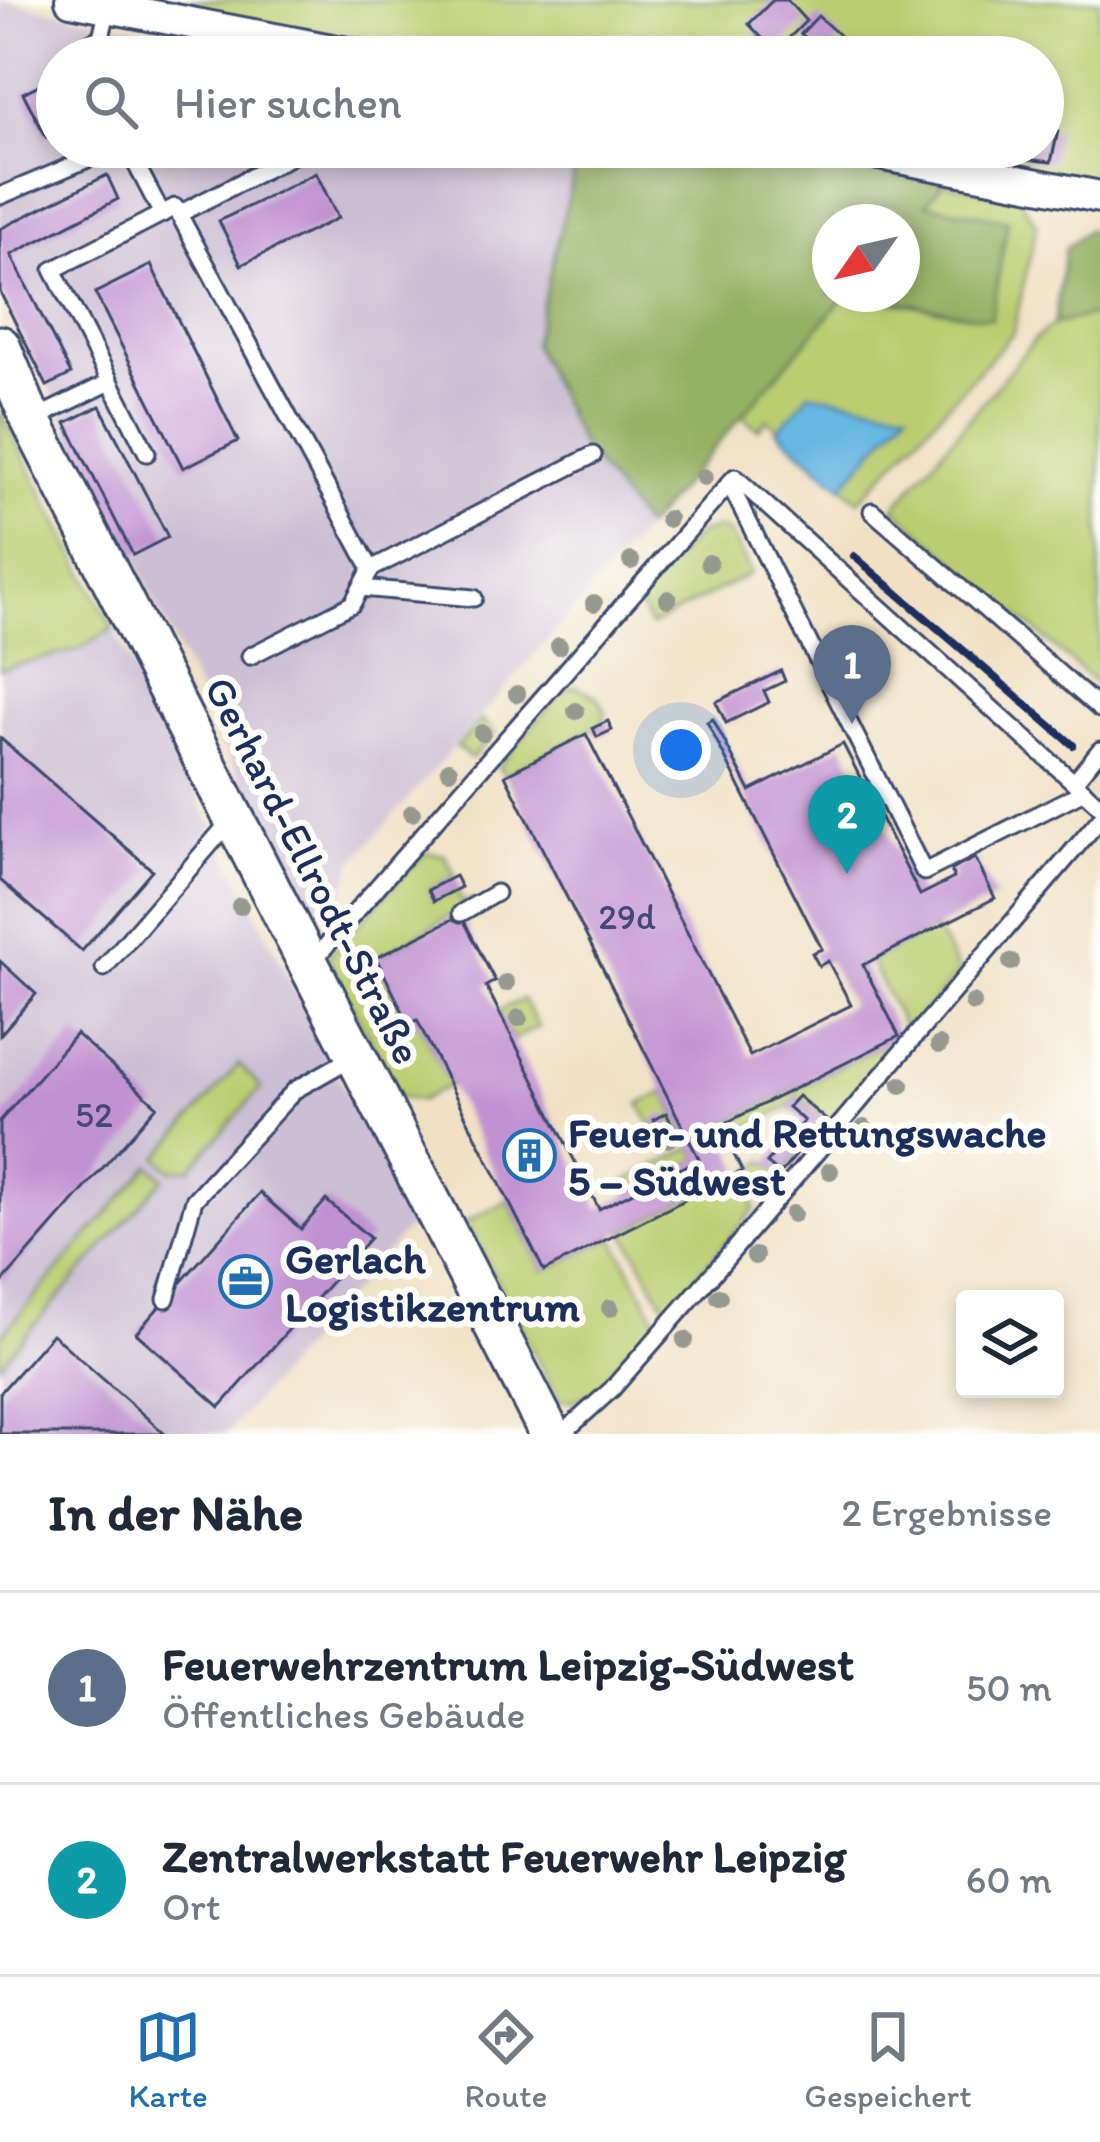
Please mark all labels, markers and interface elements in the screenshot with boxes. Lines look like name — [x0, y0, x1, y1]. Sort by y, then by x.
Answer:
search box — [36, 36, 1064, 168]
icon: search — [78, 69, 144, 135]
text: Hier suchen — [174, 75, 402, 129]
north arrow — [812, 204, 920, 312]
pin: 1 — [813, 625, 891, 724]
street label: Gerhard-Ellrodt-Straße — [194, 668, 433, 1072]
your location — [651, 720, 711, 780]
pin: 2 — [808, 775, 886, 874]
house number: 29d — [598, 895, 656, 938]
house number: 52 — [75, 1093, 113, 1136]
place label: Feuer- und Rettungswache 5 – Südwest — [568, 1107, 1047, 1206]
building icon: Feuer- und Rettungswache 5 – Südwest — [501, 1128, 557, 1184]
place label: Gerlach Logistikzentrum — [285, 1233, 580, 1332]
office icon: Gerlach Logistikzentrum — [218, 1254, 274, 1310]
map controls — [956, 1290, 1064, 1398]
button: layers — [956, 1290, 1064, 1398]
text: In der Nähe — [48, 1482, 303, 1543]
text: 2 Ergebnisse — [841, 1489, 1052, 1536]
text: Feuerwehrzentrum Leipzig-Südwest — [162, 1637, 854, 1691]
text: 1 — [78, 1664, 96, 1711]
text: 50 m — [966, 1664, 1052, 1711]
text: Öffentliches Gebäude — [162, 1691, 525, 1738]
text: Zentralwerkstatt Feuerwehr Leipzig — [162, 1829, 846, 1883]
text: 2 — [77, 1856, 97, 1903]
text: 60 m — [966, 1856, 1052, 1903]
text: Ort — [162, 1883, 220, 1930]
tab: Karte — [128, 2004, 208, 2115]
tab: Route — [465, 2004, 548, 2115]
tab: Gespeichert — [804, 2004, 972, 2115]

